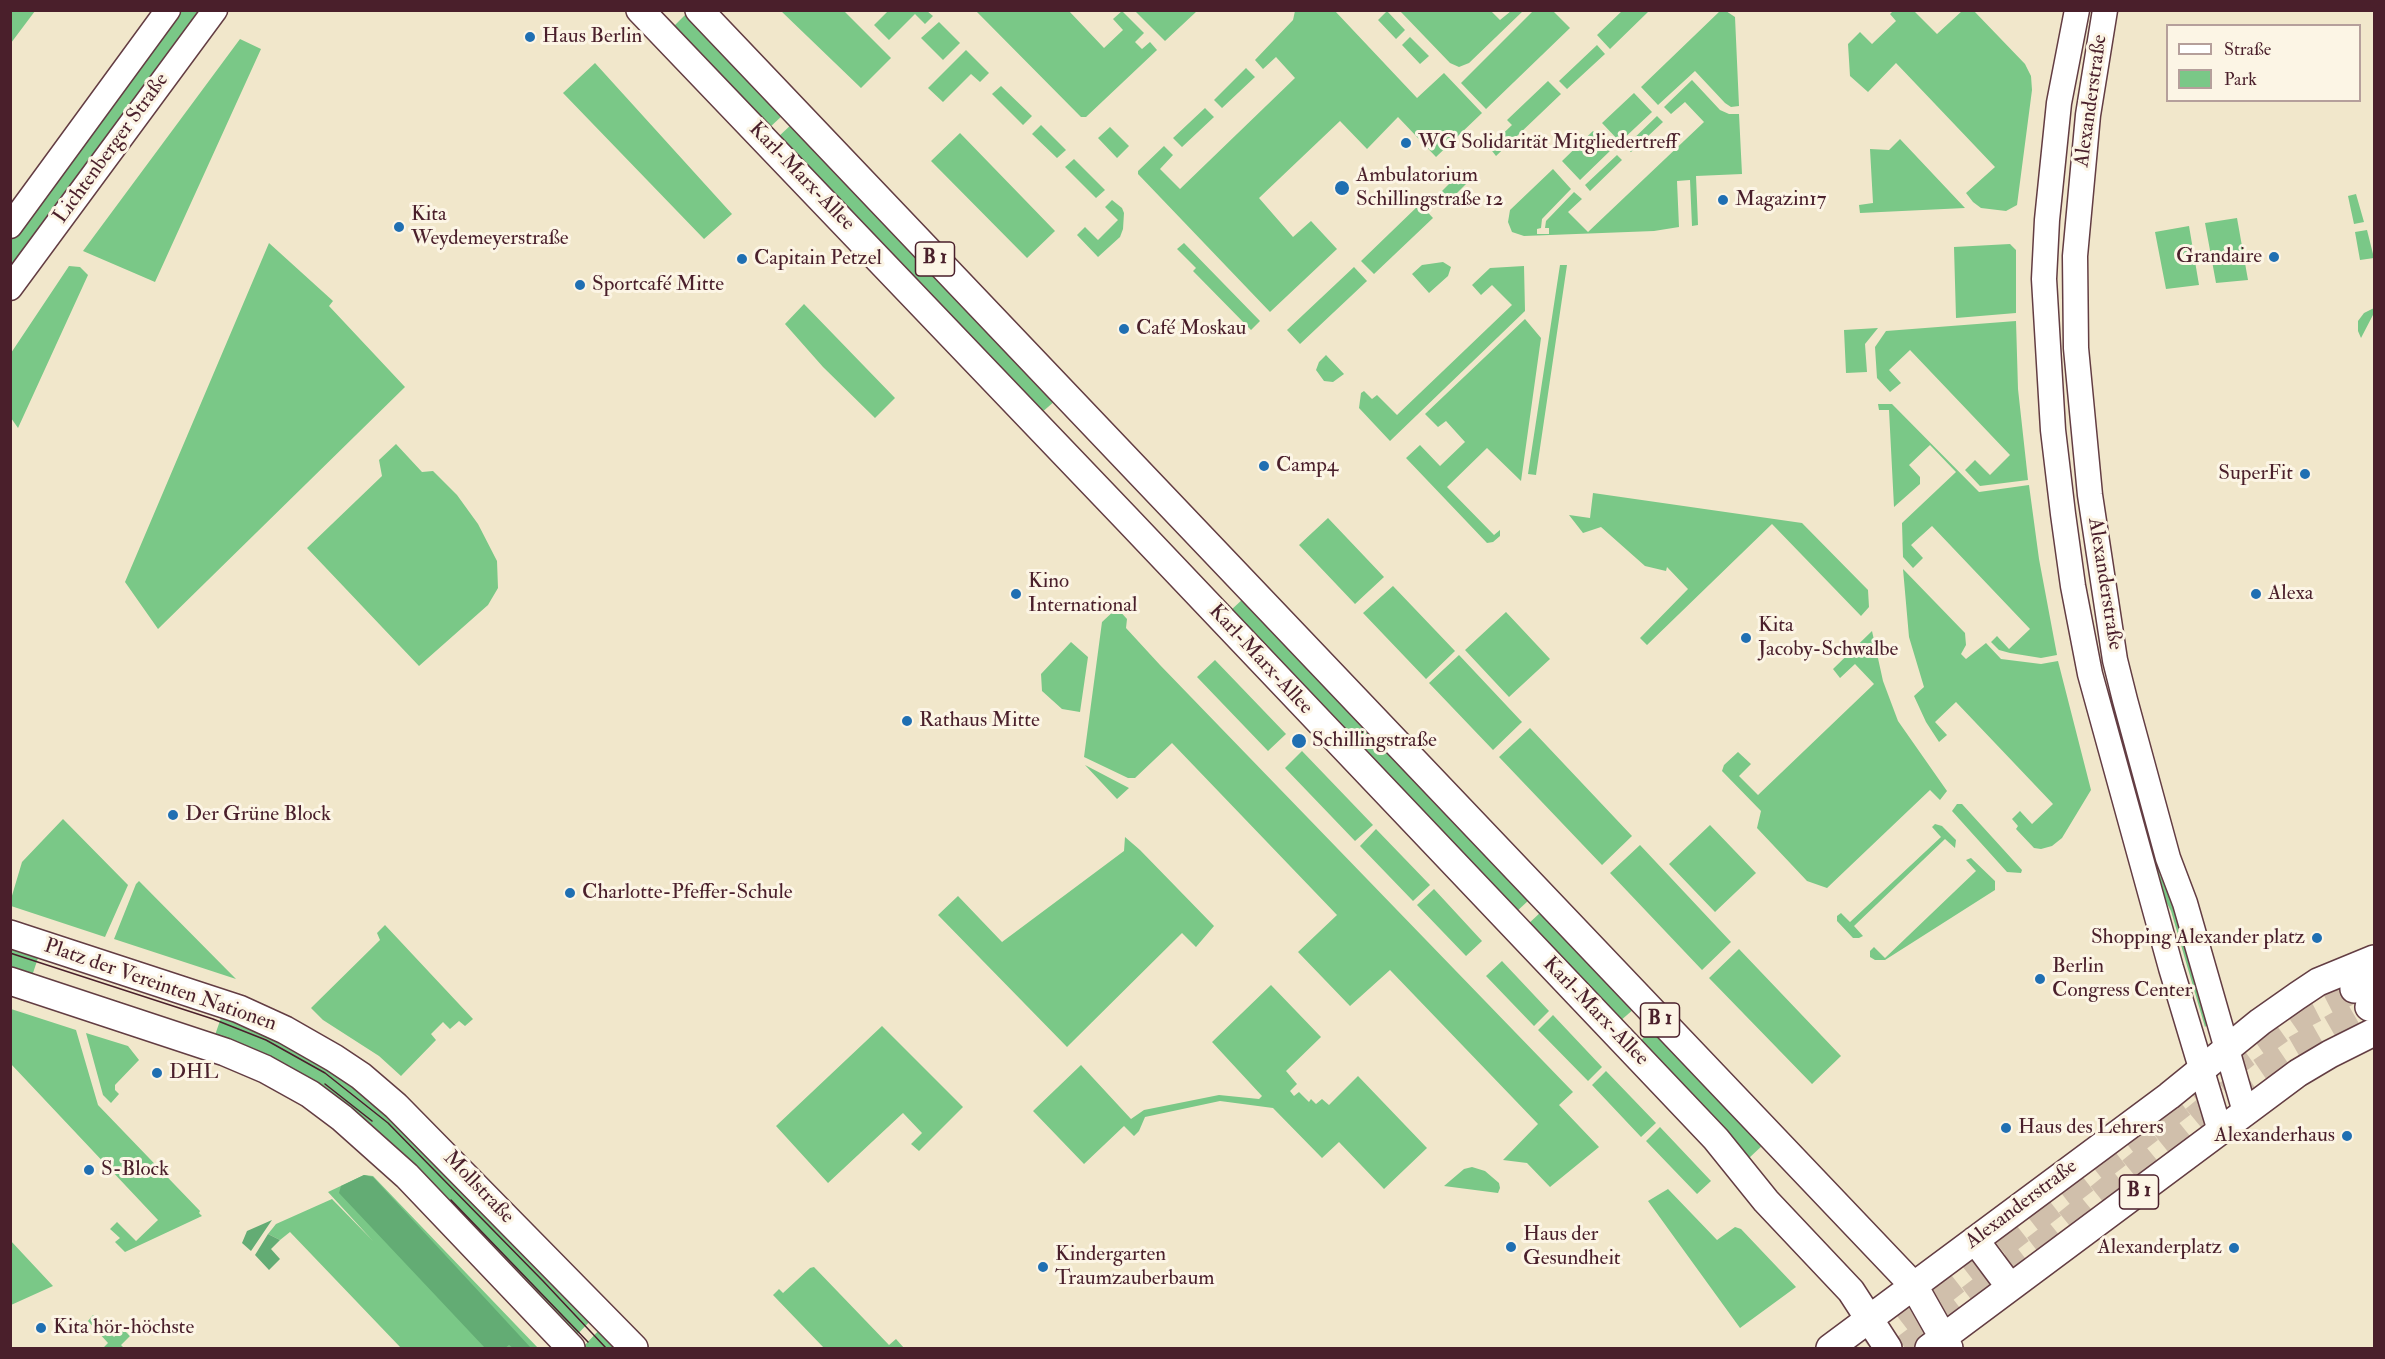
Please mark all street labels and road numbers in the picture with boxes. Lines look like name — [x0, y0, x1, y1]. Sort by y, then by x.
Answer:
street label: Alexanderstraße — [2070, 33, 2114, 169]
street label: Lichtenberger Straße — [49, 69, 175, 229]
street label: Karl-Marx-Allee — [743, 117, 859, 237]
road number: B 1 — [916, 242, 954, 276]
street label: Alexanderstraße — [2081, 516, 2127, 652]
street label: Karl-Marx-Allee — [1202, 600, 1318, 720]
street label: Platz der Vereinten Nationen — [40, 934, 280, 1038]
street label: Karl-Marx-Allee — [1537, 952, 1653, 1072]
road number: B 1 — [1640, 1003, 1680, 1037]
street label: Mollstraße — [437, 1146, 519, 1230]
street label: Alexanderstraße — [1961, 1155, 2083, 1255]
road number: B 1 — [2120, 1175, 2158, 1209]

